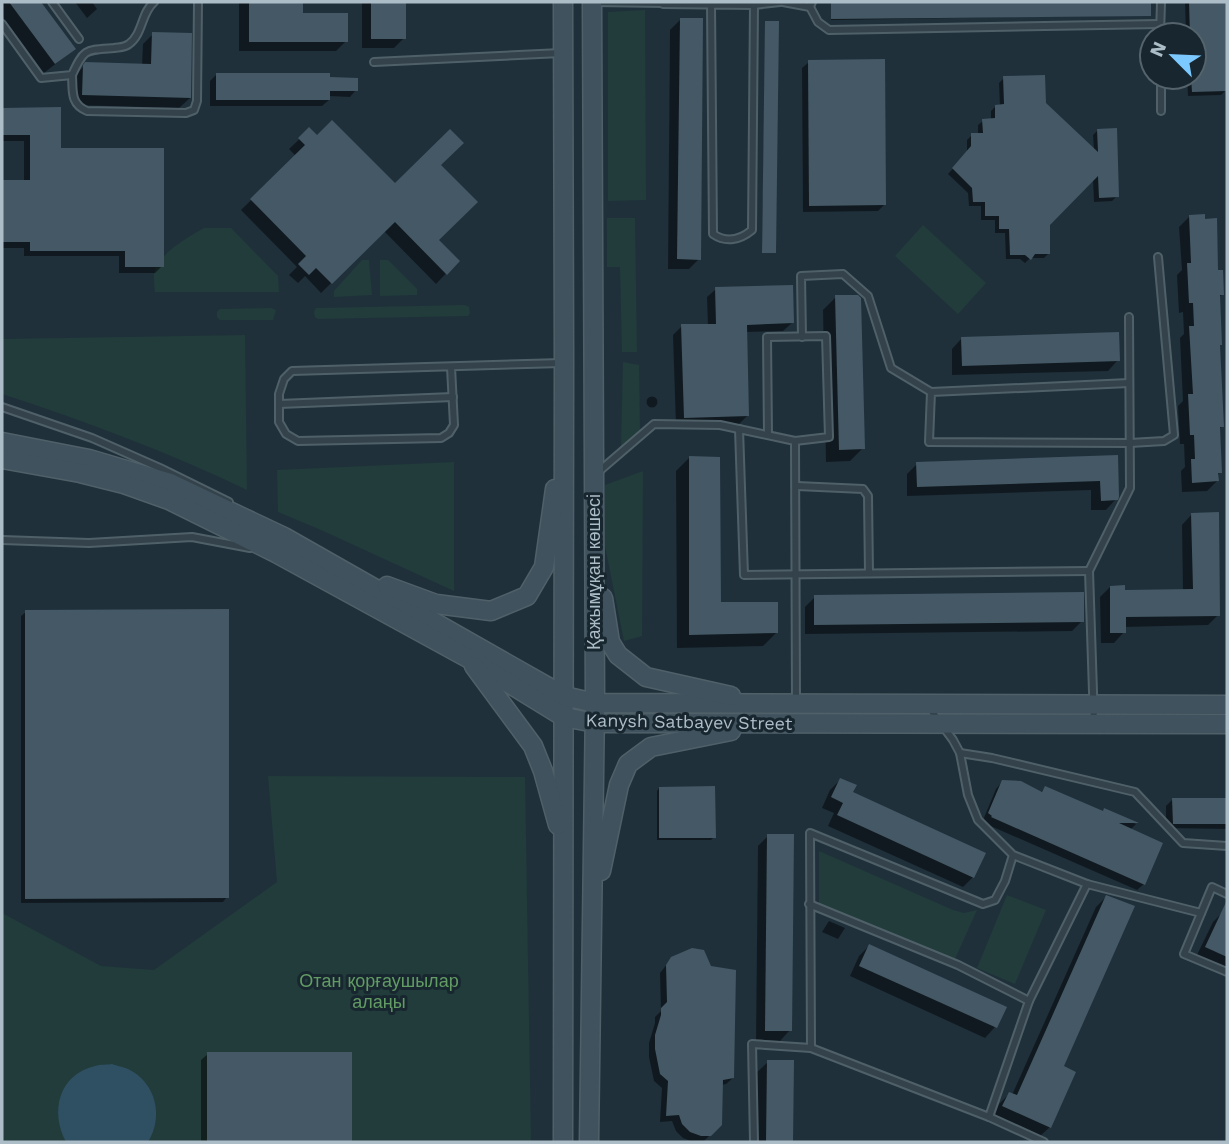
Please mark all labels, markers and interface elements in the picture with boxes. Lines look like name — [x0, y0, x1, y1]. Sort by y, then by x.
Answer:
north arrow — [1138, 21, 1208, 91]
text: N — [1145, 38, 1171, 60]
street label: Қажымұқан көшесі — [583, 494, 604, 650]
street label: Kanysh Satbayev Street — [585, 709, 793, 734]
park label: Отан қорғаушылар алаңы — [299, 970, 459, 1012]

